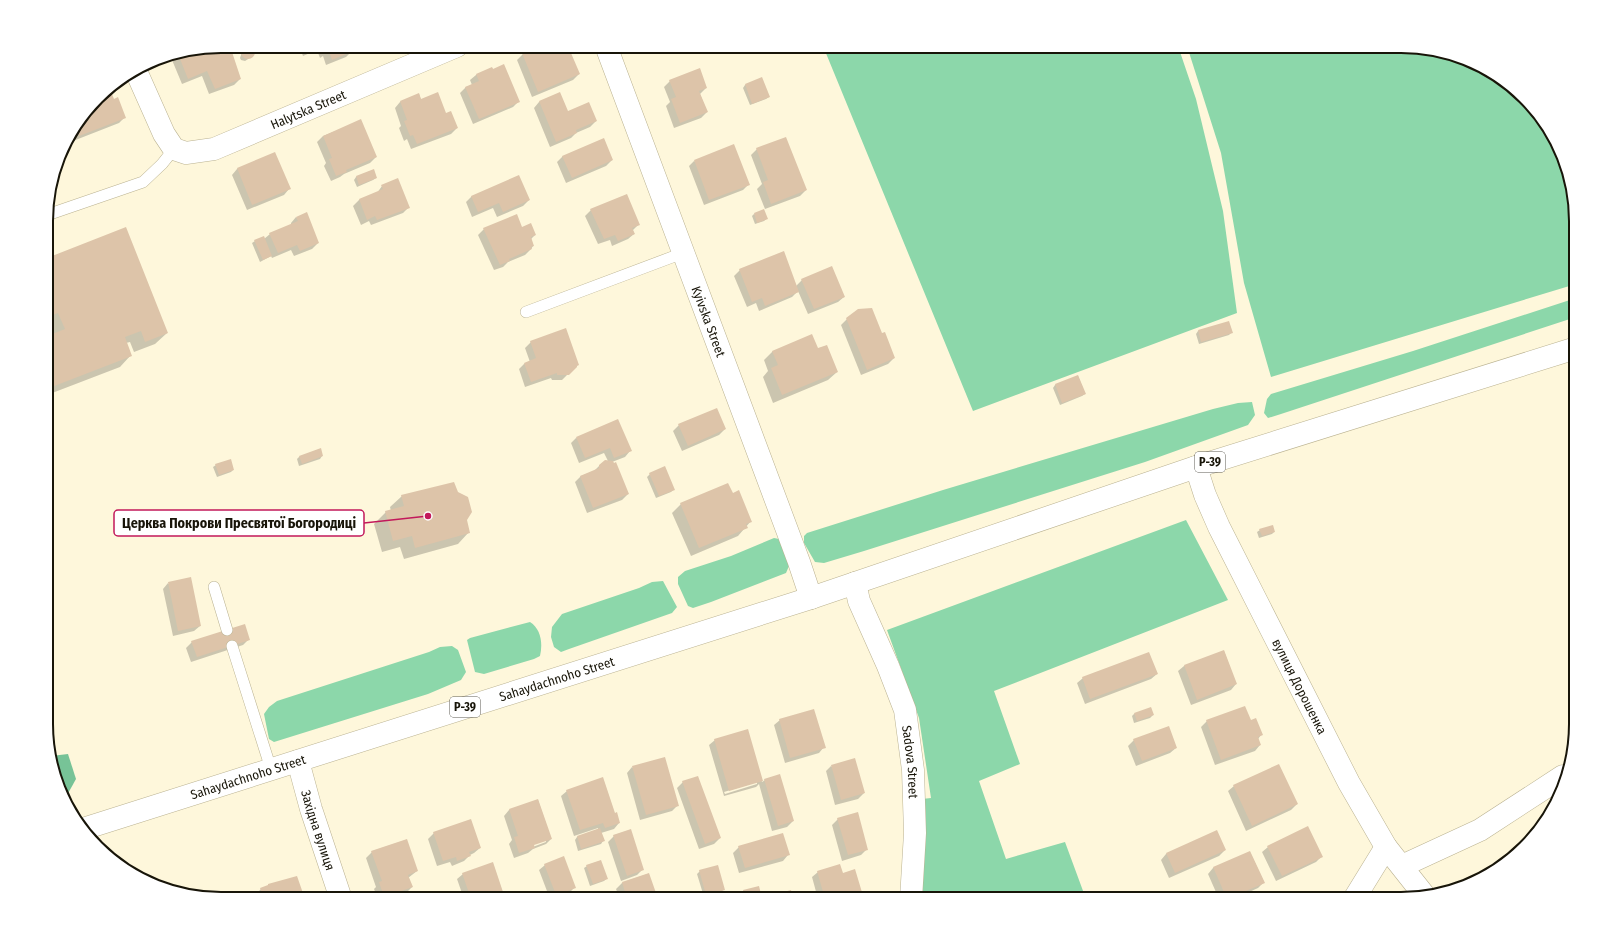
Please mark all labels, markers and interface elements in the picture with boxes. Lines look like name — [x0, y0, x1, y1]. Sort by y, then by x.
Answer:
street label: Halytska Street — [268, 86, 349, 132]
street label: Kyivska Street — [689, 284, 729, 360]
road number: Р-39 — [1195, 452, 1225, 472]
callout: Церква Покрови Пресвятої Богородиці — [114, 510, 364, 536]
text: Церква Покрови Пресвятої Богородиці — [122, 515, 356, 532]
street label: вулиця Дорошенка — [1269, 636, 1330, 736]
street label: Sahaydachnoho Street — [497, 653, 617, 704]
road number: Р-39 — [450, 697, 480, 717]
street label: Sadova Street — [900, 724, 921, 799]
street label: Sahaydachnoho Street — [188, 751, 308, 802]
street label: Західна вулиця — [299, 788, 338, 872]

